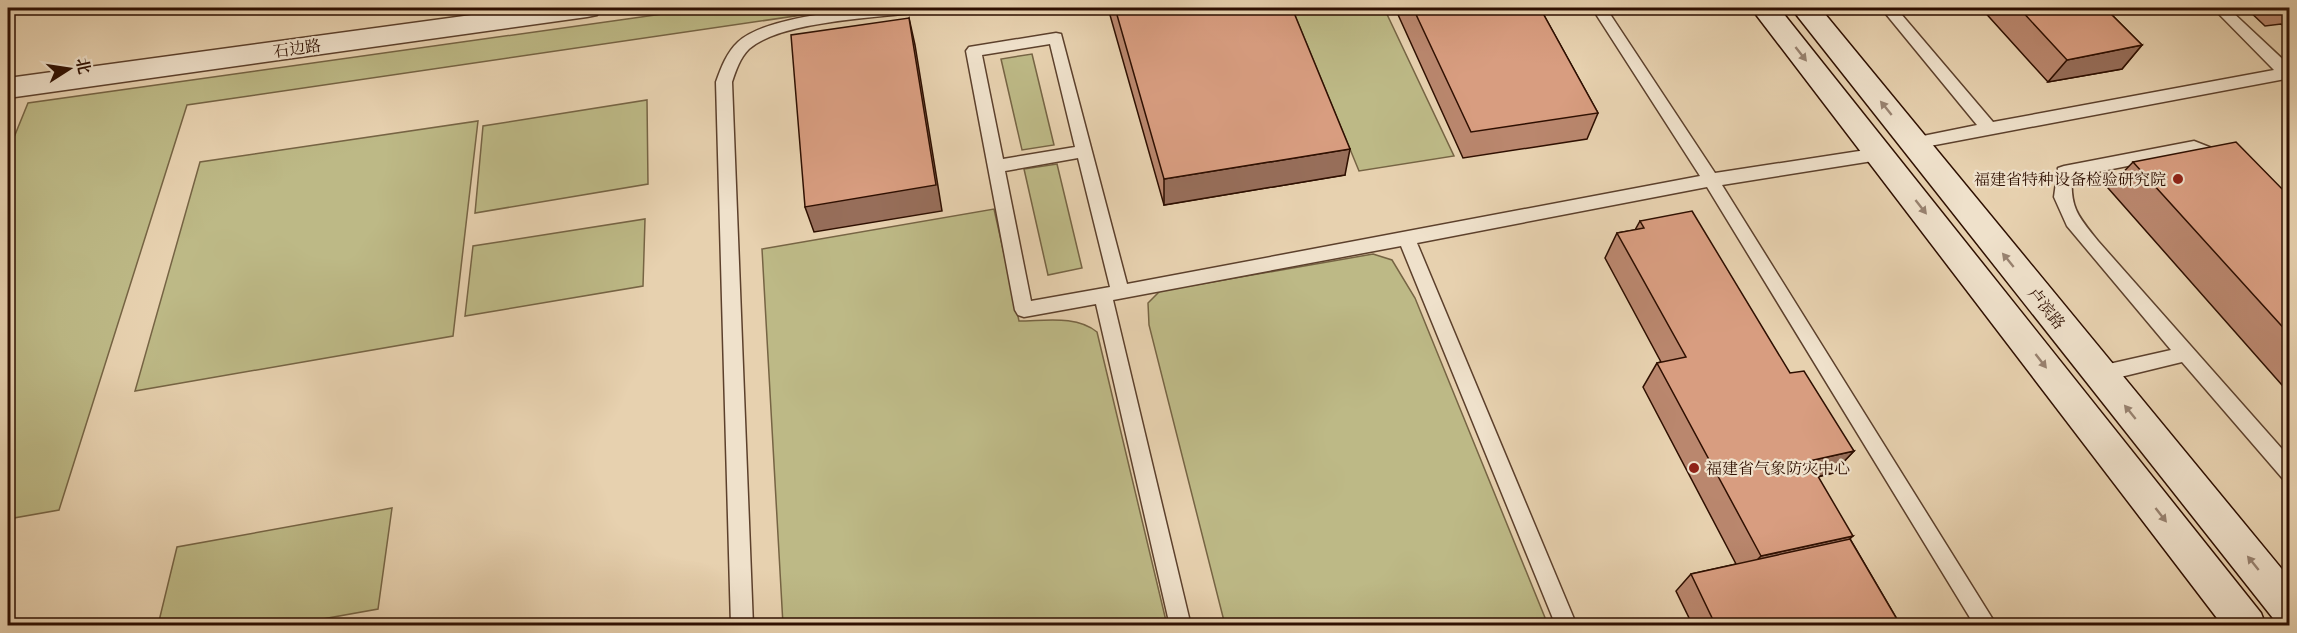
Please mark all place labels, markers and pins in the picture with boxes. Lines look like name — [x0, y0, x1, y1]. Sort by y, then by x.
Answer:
place label: 福建省特种设备检验研究院 — [1974, 170, 2166, 192]
marker: 福建省特种设备检验研究院 — [2171, 172, 2185, 186]
place label: 福建省气象防灾中心 — [1706, 459, 1850, 481]
marker: 福建省气象防灾中心 — [1687, 461, 1701, 475]

